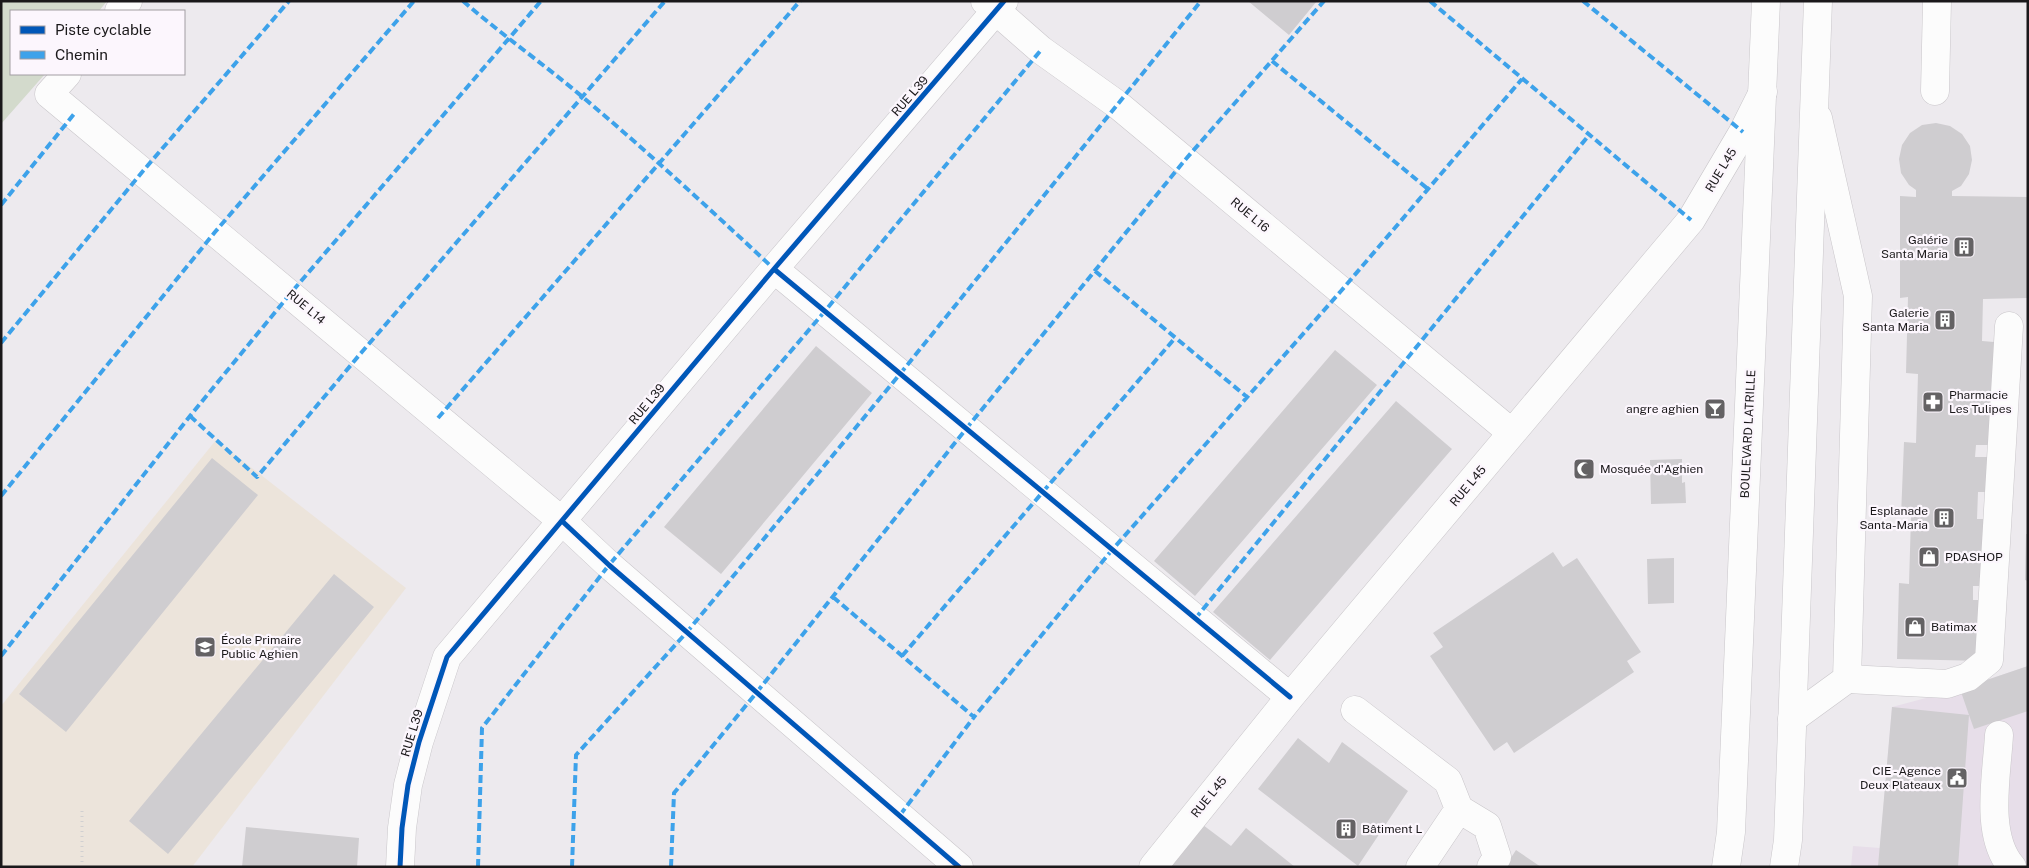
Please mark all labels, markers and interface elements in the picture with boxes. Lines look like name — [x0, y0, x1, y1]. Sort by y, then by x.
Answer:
legend — [10, 10, 185, 75]
text: Piste cyclable — [55, 21, 152, 38]
text: Chemin — [55, 46, 108, 63]
street label: RUE L39 — [889, 73, 931, 119]
street label: RUE L45 — [1702, 145, 1740, 194]
street label: RUE L16 — [1228, 195, 1272, 235]
place label: Galérie Santa Maria — [1881, 233, 1948, 261]
building icon: Galérie Santa Maria — [1952, 235, 1976, 259]
street label: RUE L14 — [284, 287, 328, 327]
place label: Galerie Santa Maria — [1862, 306, 1929, 334]
building icon: Galerie Santa Maria — [1933, 308, 1957, 332]
street label: BOULEVARD LATRILLE — [1738, 369, 1758, 499]
street label: RUE L39 — [626, 381, 668, 427]
place label: Pharmacie Les Tulipes — [1949, 388, 2012, 416]
pharmacy icon: Pharmacie Les Tulipes — [1921, 390, 1945, 414]
bar icon: angre aghien — [1703, 397, 1727, 421]
place label: angre aghien — [1626, 402, 1699, 416]
mosque icon: Mosquée d'Aghien — [1572, 457, 1596, 481]
place label: Mosquée d'Aghien — [1600, 462, 1703, 476]
street label: RUE L45 — [1447, 463, 1489, 509]
place label: Esplanade Santa-Maria — [1859, 504, 1928, 532]
building icon: Esplanade Santa-Maria — [1932, 506, 1956, 530]
shop icon: PDASHOP — [1917, 545, 1941, 569]
place label: PDASHOP — [1945, 550, 2003, 564]
shop icon: Batimax — [1903, 615, 1927, 639]
place label: Batimax — [1931, 620, 1977, 634]
place label: École Primaire Public Aghien — [221, 633, 302, 661]
school or university icon: École Primaire Public Aghien — [193, 635, 217, 659]
street label: RUE L39 — [398, 708, 426, 758]
place label: CIE - Agence Deux Plateaux — [1860, 764, 1941, 792]
public building icon: CIE - Agence Deux Plateaux — [1945, 766, 1969, 790]
street label: RUE L45 — [1188, 773, 1230, 820]
building icon: Bâtiment L — [1334, 817, 1358, 841]
place label: Bâtiment L — [1362, 822, 1423, 836]

